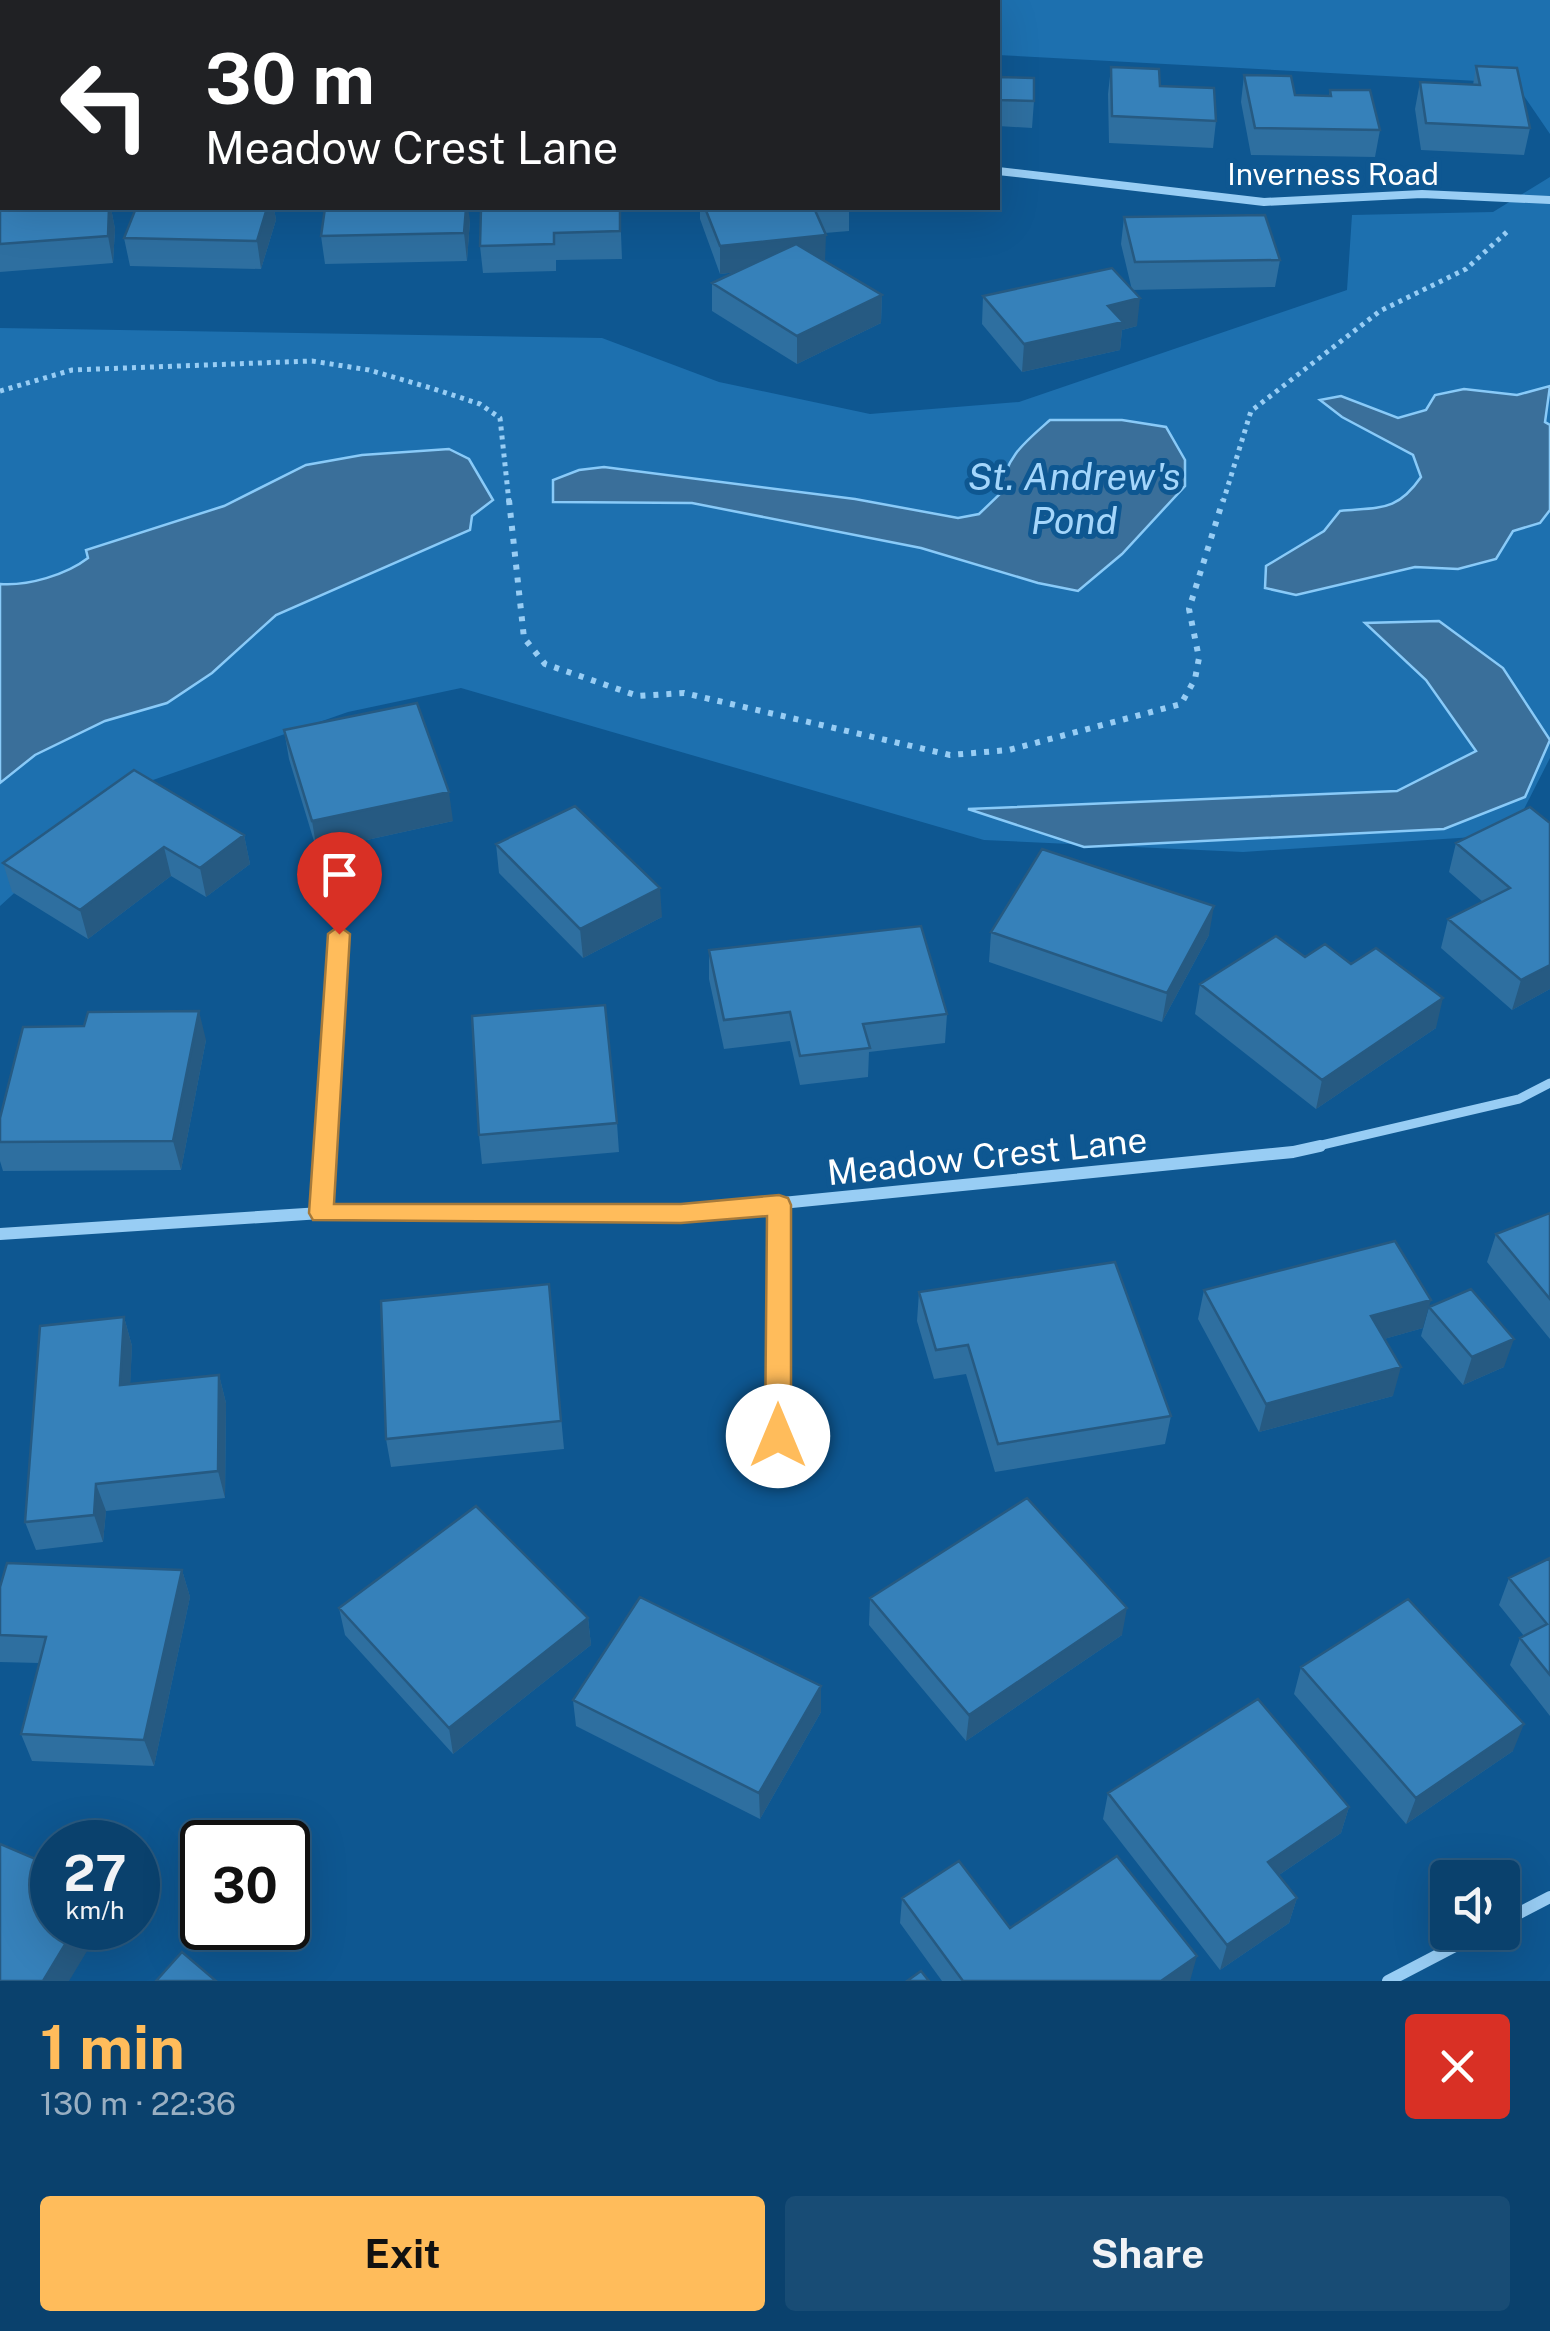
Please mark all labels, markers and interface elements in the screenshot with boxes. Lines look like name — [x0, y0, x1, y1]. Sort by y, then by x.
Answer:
text: 30 m — [205, 37, 375, 120]
icon: left — [40, 40, 170, 170]
text: Meadow Crest Lane — [205, 121, 618, 174]
street label: Inverness Road — [1227, 156, 1439, 192]
water label: St. Andrew's Pond — [967, 454, 1181, 543]
pin — [297, 832, 382, 935]
icon: arrive — [312, 847, 367, 902]
street label: Meadow Crest Lane — [825, 1119, 1149, 1193]
position arrow — [726, 1384, 830, 1488]
speed limit sign: 30 — [180, 1820, 310, 1950]
text: 27 — [63, 1843, 127, 1902]
map controls — [1430, 1860, 1520, 1950]
button: sound — [1430, 1860, 1520, 1950]
text: km/h — [66, 1895, 124, 1925]
text: 1 min — [40, 2012, 185, 2083]
button: close — [1405, 2014, 1510, 2119]
text: 130 m · 22:36 — [40, 2085, 236, 2122]
button: Exit — [40, 2196, 765, 2311]
button: Share — [785, 2196, 1510, 2311]

